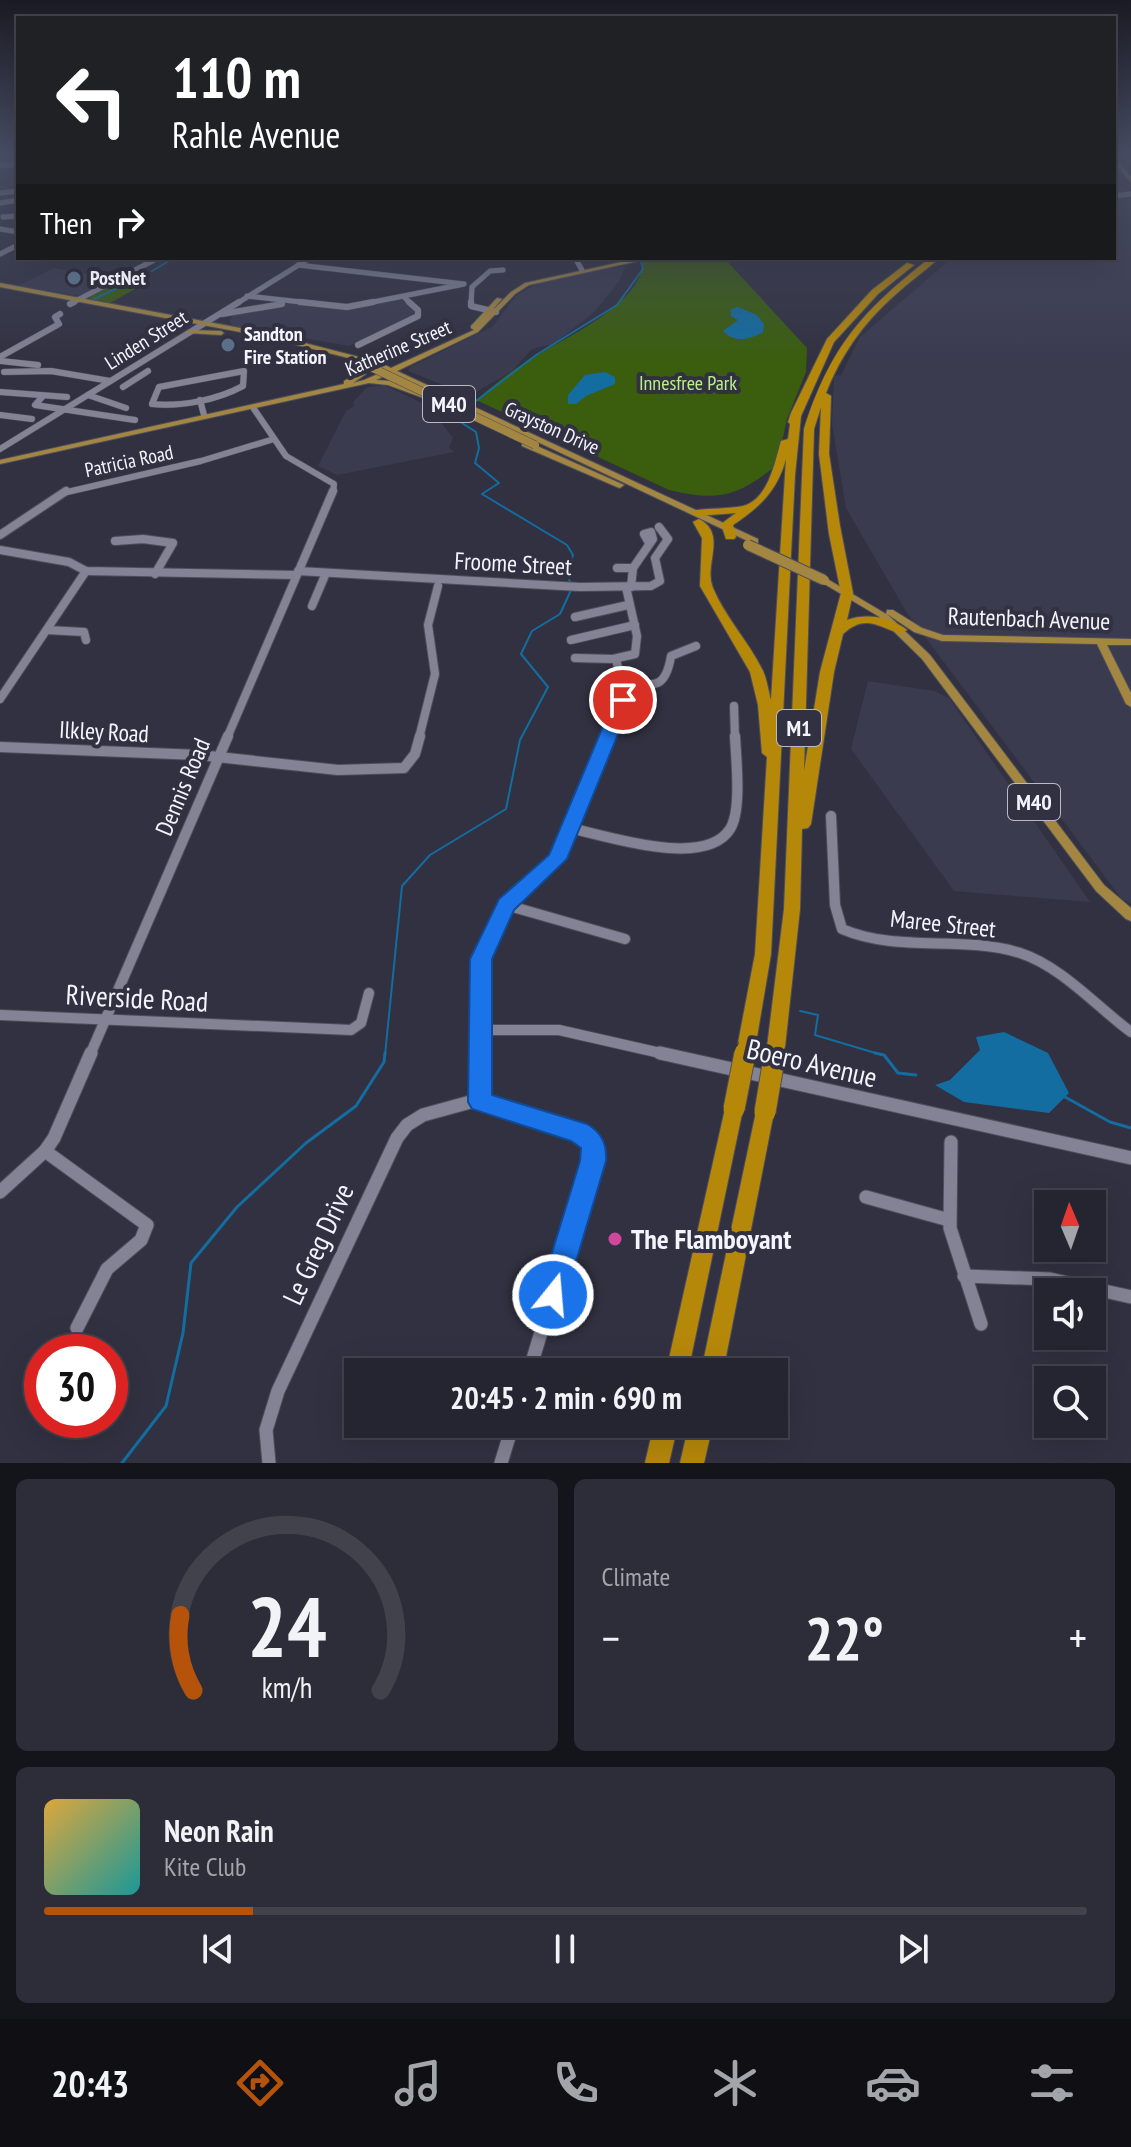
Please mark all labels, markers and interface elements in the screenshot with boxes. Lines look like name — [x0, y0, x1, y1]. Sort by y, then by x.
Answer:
text: 110 m — [172, 41, 301, 113]
icon: left — [40, 48, 144, 152]
text: Rahle Avenue — [172, 111, 340, 158]
icon: right — [108, 200, 152, 244]
text: Then — [40, 203, 92, 242]
place label: PostNet — [90, 265, 146, 291]
marker: PostNet — [65, 269, 83, 287]
street label: Linden Street — [100, 304, 193, 376]
street label: Katherine Street — [341, 314, 455, 382]
place label: Sandton Fire Station — [244, 321, 326, 370]
marker: Sandton Fire Station — [219, 336, 237, 354]
park label: Innesfree Park — [639, 370, 737, 396]
road number: M40 — [423, 386, 475, 422]
street label: Grayston Drive — [501, 396, 603, 460]
street label: Patricia Road — [82, 439, 176, 483]
street label: Froome Street — [454, 545, 573, 582]
street label: Rautenbach Avenue — [947, 600, 1111, 637]
pin — [589, 666, 657, 734]
icon: arrive — [601, 678, 645, 722]
road number: M1 — [777, 710, 821, 746]
street label: Ilkley Road — [58, 714, 150, 749]
street label: Dennis Road — [148, 733, 217, 840]
road number: M40 — [1008, 784, 1060, 820]
street label: Maree Street — [889, 903, 998, 944]
street label: Riverside Road — [65, 975, 209, 1020]
street label: Boero Avenue — [743, 1030, 881, 1095]
street label: Le Greg Drive — [273, 1177, 362, 1310]
north arrow — [1034, 1190, 1106, 1262]
map controls — [1034, 1190, 1106, 1438]
place label: The Flamboyant — [631, 1220, 791, 1257]
marker: The Flamboyant — [606, 1230, 624, 1248]
position arrow — [511, 1253, 595, 1337]
button: sound — [1034, 1278, 1106, 1350]
speed limit sign: 30 — [24, 1334, 128, 1438]
button: search — [1034, 1366, 1106, 1438]
text: 20:45 · 2 min · 690 m — [450, 1378, 682, 1417]
text: Climate — [602, 1560, 670, 1593]
text: 24 — [247, 1572, 327, 1680]
text: 22° — [805, 1599, 884, 1677]
text: − — [602, 1609, 620, 1666]
text: + — [1069, 1609, 1087, 1666]
text: km/h — [261, 1669, 312, 1706]
text: Neon Rain — [164, 1811, 274, 1850]
text: Kite Club — [164, 1850, 246, 1883]
icon: previous — [196, 1927, 240, 1971]
icon: pause — [543, 1927, 587, 1971]
icon: next — [891, 1927, 935, 1971]
icon: directions — [232, 2055, 288, 2111]
icon: music — [390, 2055, 446, 2111]
icon: phone — [548, 2055, 604, 2111]
icon: climate — [707, 2055, 763, 2111]
icon: car — [865, 2055, 921, 2111]
icon: filters — [1024, 2055, 1080, 2111]
text: 20:43 — [51, 2060, 129, 2107]

